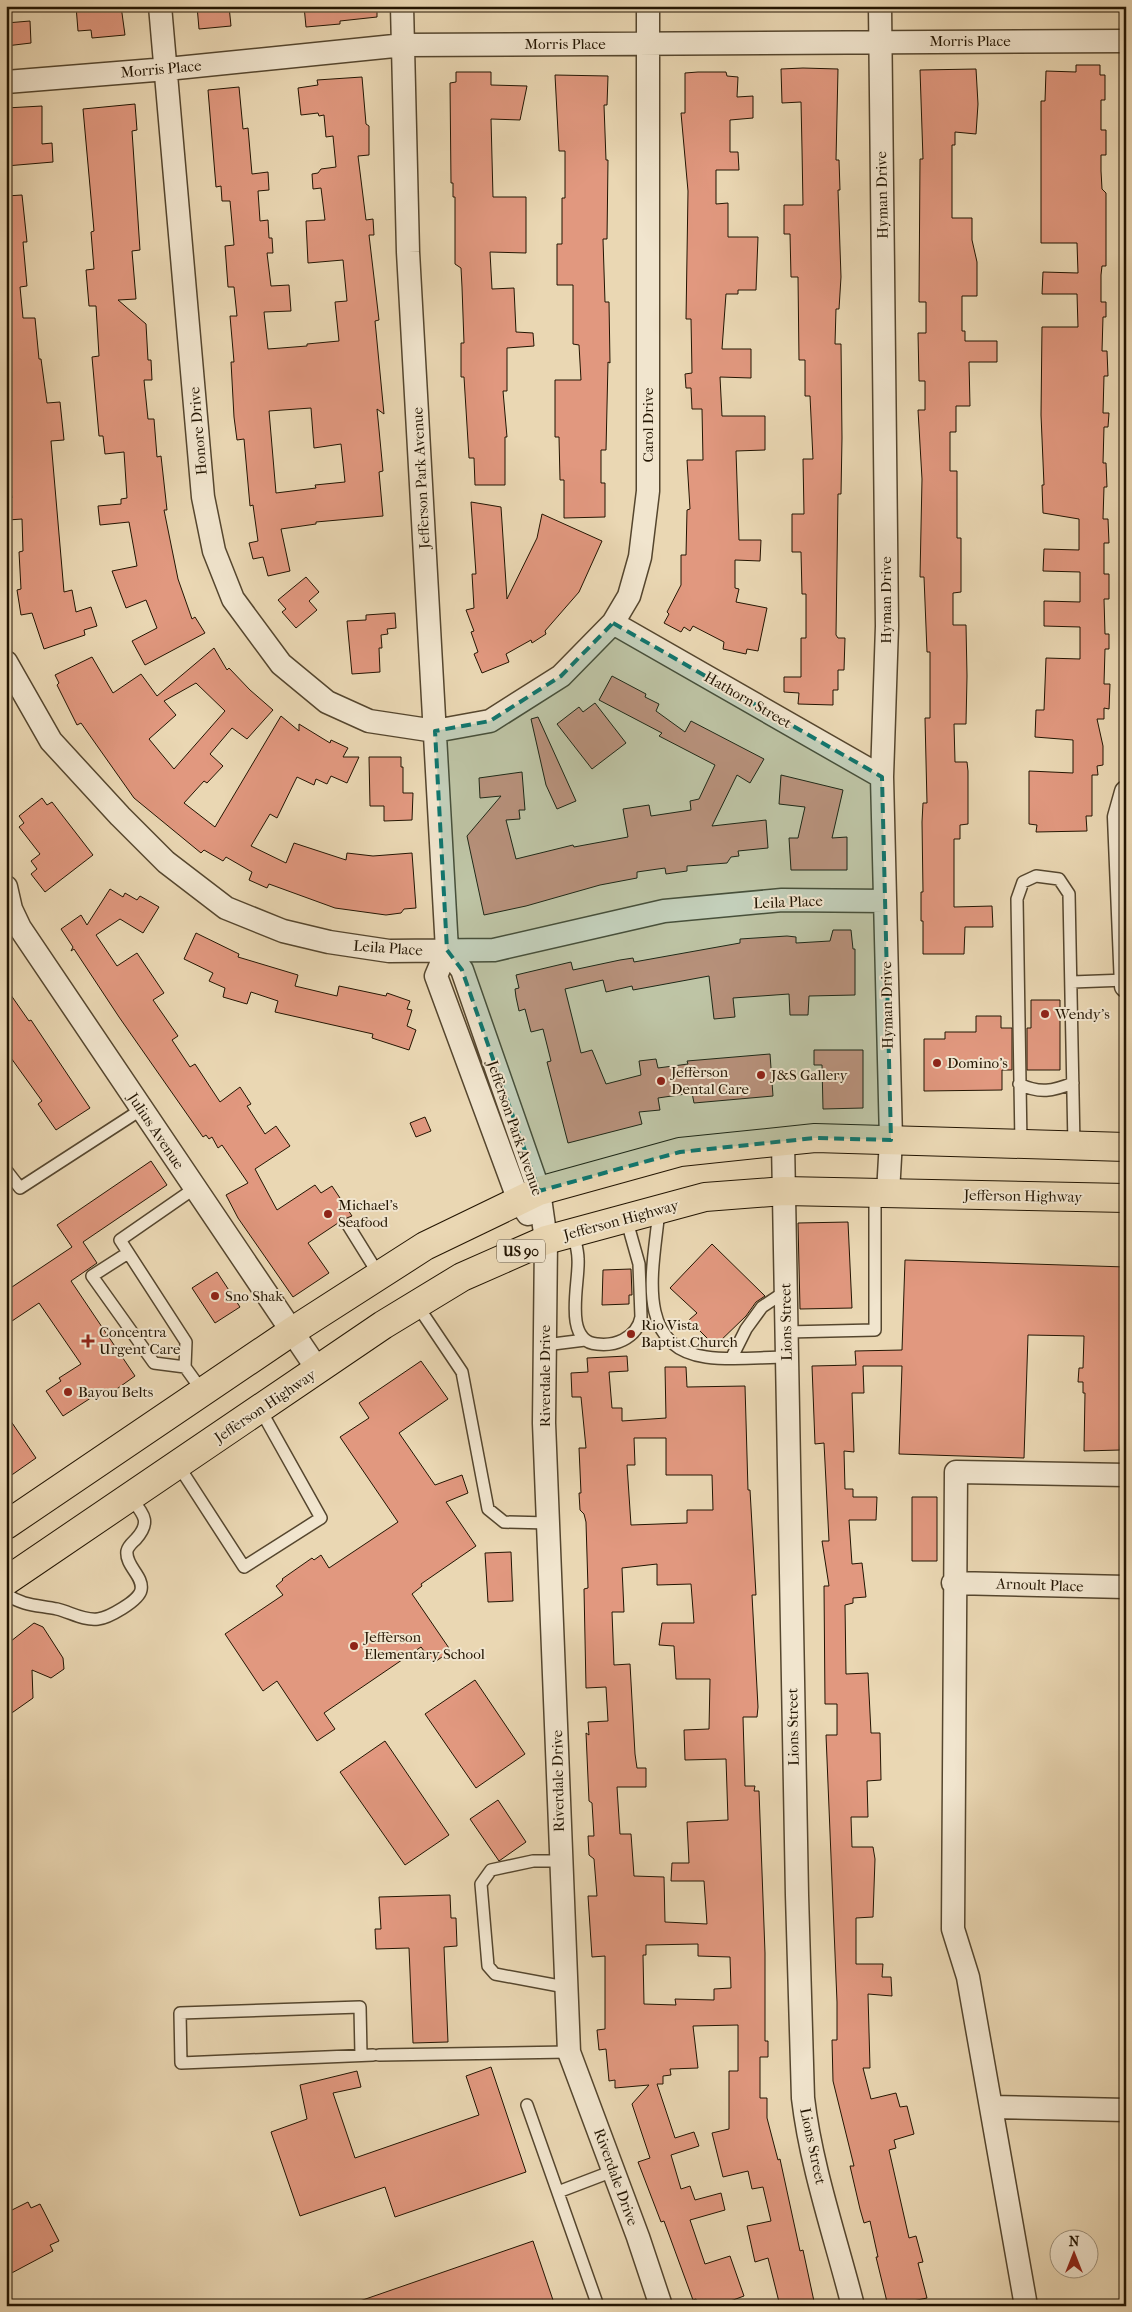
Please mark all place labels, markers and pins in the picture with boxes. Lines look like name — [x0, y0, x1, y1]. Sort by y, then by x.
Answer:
place label: Wendy's — [1054, 1005, 1110, 1023]
marker: Wendy's — [1039, 1008, 1051, 1020]
place label: Domino's — [947, 1054, 1008, 1072]
marker: Domino's — [931, 1057, 943, 1069]
place label: Jefferson Dental Care — [670, 1063, 749, 1098]
place label: J&S Gallery — [770, 1066, 848, 1084]
marker: J&S Gallery — [755, 1069, 767, 1081]
marker: Jefferson Dental Care — [655, 1075, 667, 1087]
place label: Michael's Seafood — [338, 1196, 399, 1231]
marker: Michael's Seafood — [322, 1208, 334, 1220]
place label: Sno Shak — [225, 1287, 283, 1305]
marker: Sno Shak — [209, 1290, 221, 1302]
place label: Rio Vista Baptist Church — [641, 1316, 738, 1351]
place label: Concentra Urgent Care — [99, 1323, 181, 1358]
marker: Rio Vista Baptist Church — [625, 1328, 637, 1340]
marker: Concentra Urgent Care — [81, 1334, 95, 1348]
place label: Bayou Belts — [78, 1383, 154, 1401]
marker: Bayou Belts — [62, 1386, 74, 1398]
place label: Jefferson Elementary School — [363, 1628, 485, 1663]
marker: Jefferson Elementary School — [348, 1640, 360, 1652]

